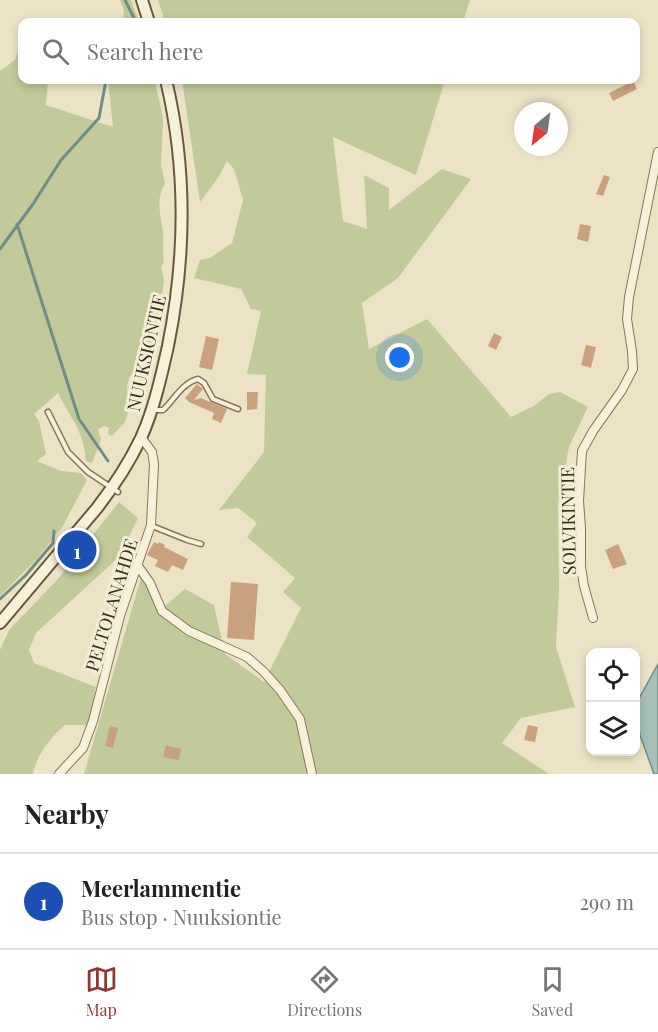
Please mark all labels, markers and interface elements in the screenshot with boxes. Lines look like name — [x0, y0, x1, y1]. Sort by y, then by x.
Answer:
search box — [18, 18, 640, 84]
icon: search — [39, 35, 72, 68]
text: Search here — [87, 36, 203, 66]
north arrow — [514, 102, 568, 156]
street label: NUUKSIONTIE — [121, 292, 171, 414]
your location — [385, 343, 414, 372]
street label: SOLVIKINTIE — [555, 467, 581, 575]
pin: 1 — [58, 528, 97, 572]
street label: PELTOLANAHDE — [79, 536, 143, 674]
map controls — [586, 648, 640, 756]
button: locate — [586, 648, 640, 702]
button: layers — [586, 702, 640, 756]
text: Nearby — [24, 796, 109, 831]
text: Meerlammentie — [81, 873, 241, 903]
text: 1 — [40, 888, 47, 915]
text: 290 m — [580, 888, 634, 915]
text: Bus stop · Nuuksiontie — [81, 903, 282, 930]
tab: Map — [85, 963, 118, 1020]
tab: Directions — [287, 963, 362, 1020]
tab: Saved — [532, 963, 573, 1020]

